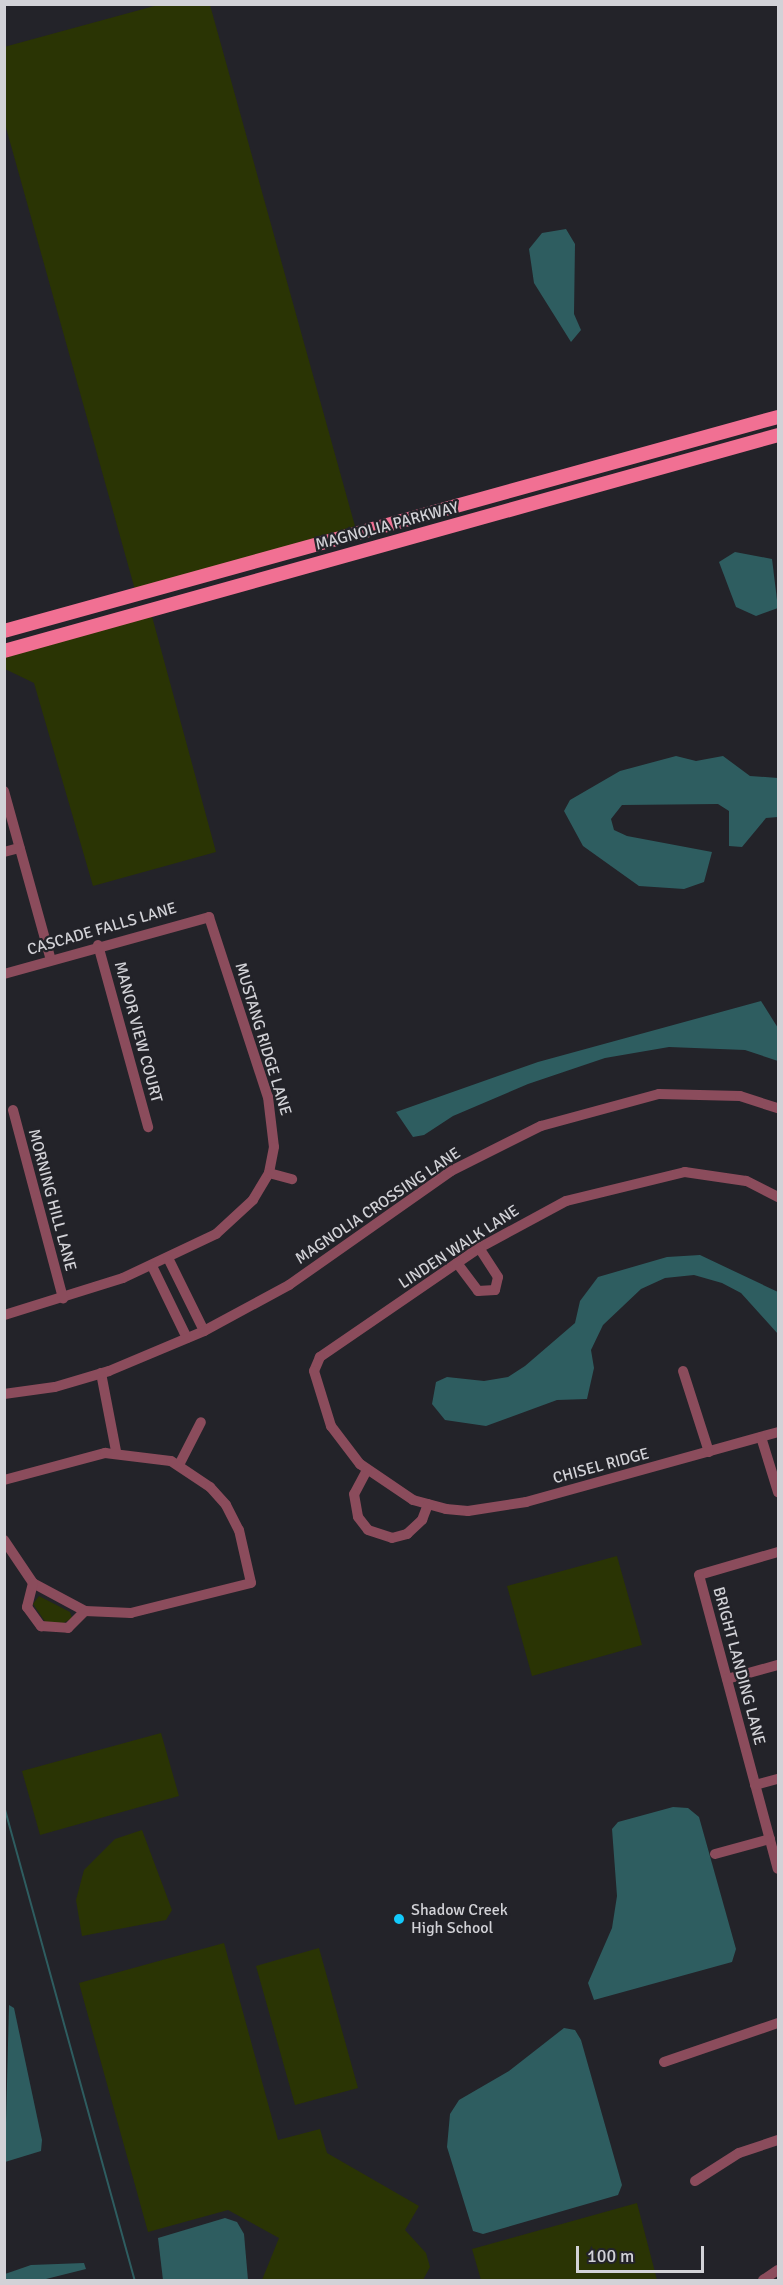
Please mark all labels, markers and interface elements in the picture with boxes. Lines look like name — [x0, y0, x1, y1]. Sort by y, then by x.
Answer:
street label: MAGNOLIA PARKWAY — [313, 498, 461, 554]
street label: CASCADE FALLS LANE — [25, 898, 179, 960]
street label: MANOR VIEW COURT — [110, 959, 166, 1105]
street label: MUSTANG RIDGE LANE — [231, 960, 295, 1118]
street label: MORNING HILL LANE — [24, 1127, 80, 1273]
street label: MAGNOLIA CROSSING LANE — [292, 1144, 464, 1268]
street label: LINDEN WALK LANE — [395, 1201, 523, 1293]
street label: CHISEL RIDGE — [551, 1444, 651, 1488]
street label: BRIGHT LANDING LANE — [709, 1585, 769, 1747]
place label: Shadow Creek High School — [411, 1900, 508, 1938]
marker: Shadow Creek High School — [392, 1912, 406, 1926]
scale bar — [579, 2234, 706, 2272]
text: 100 m — [587, 2245, 634, 2267]

